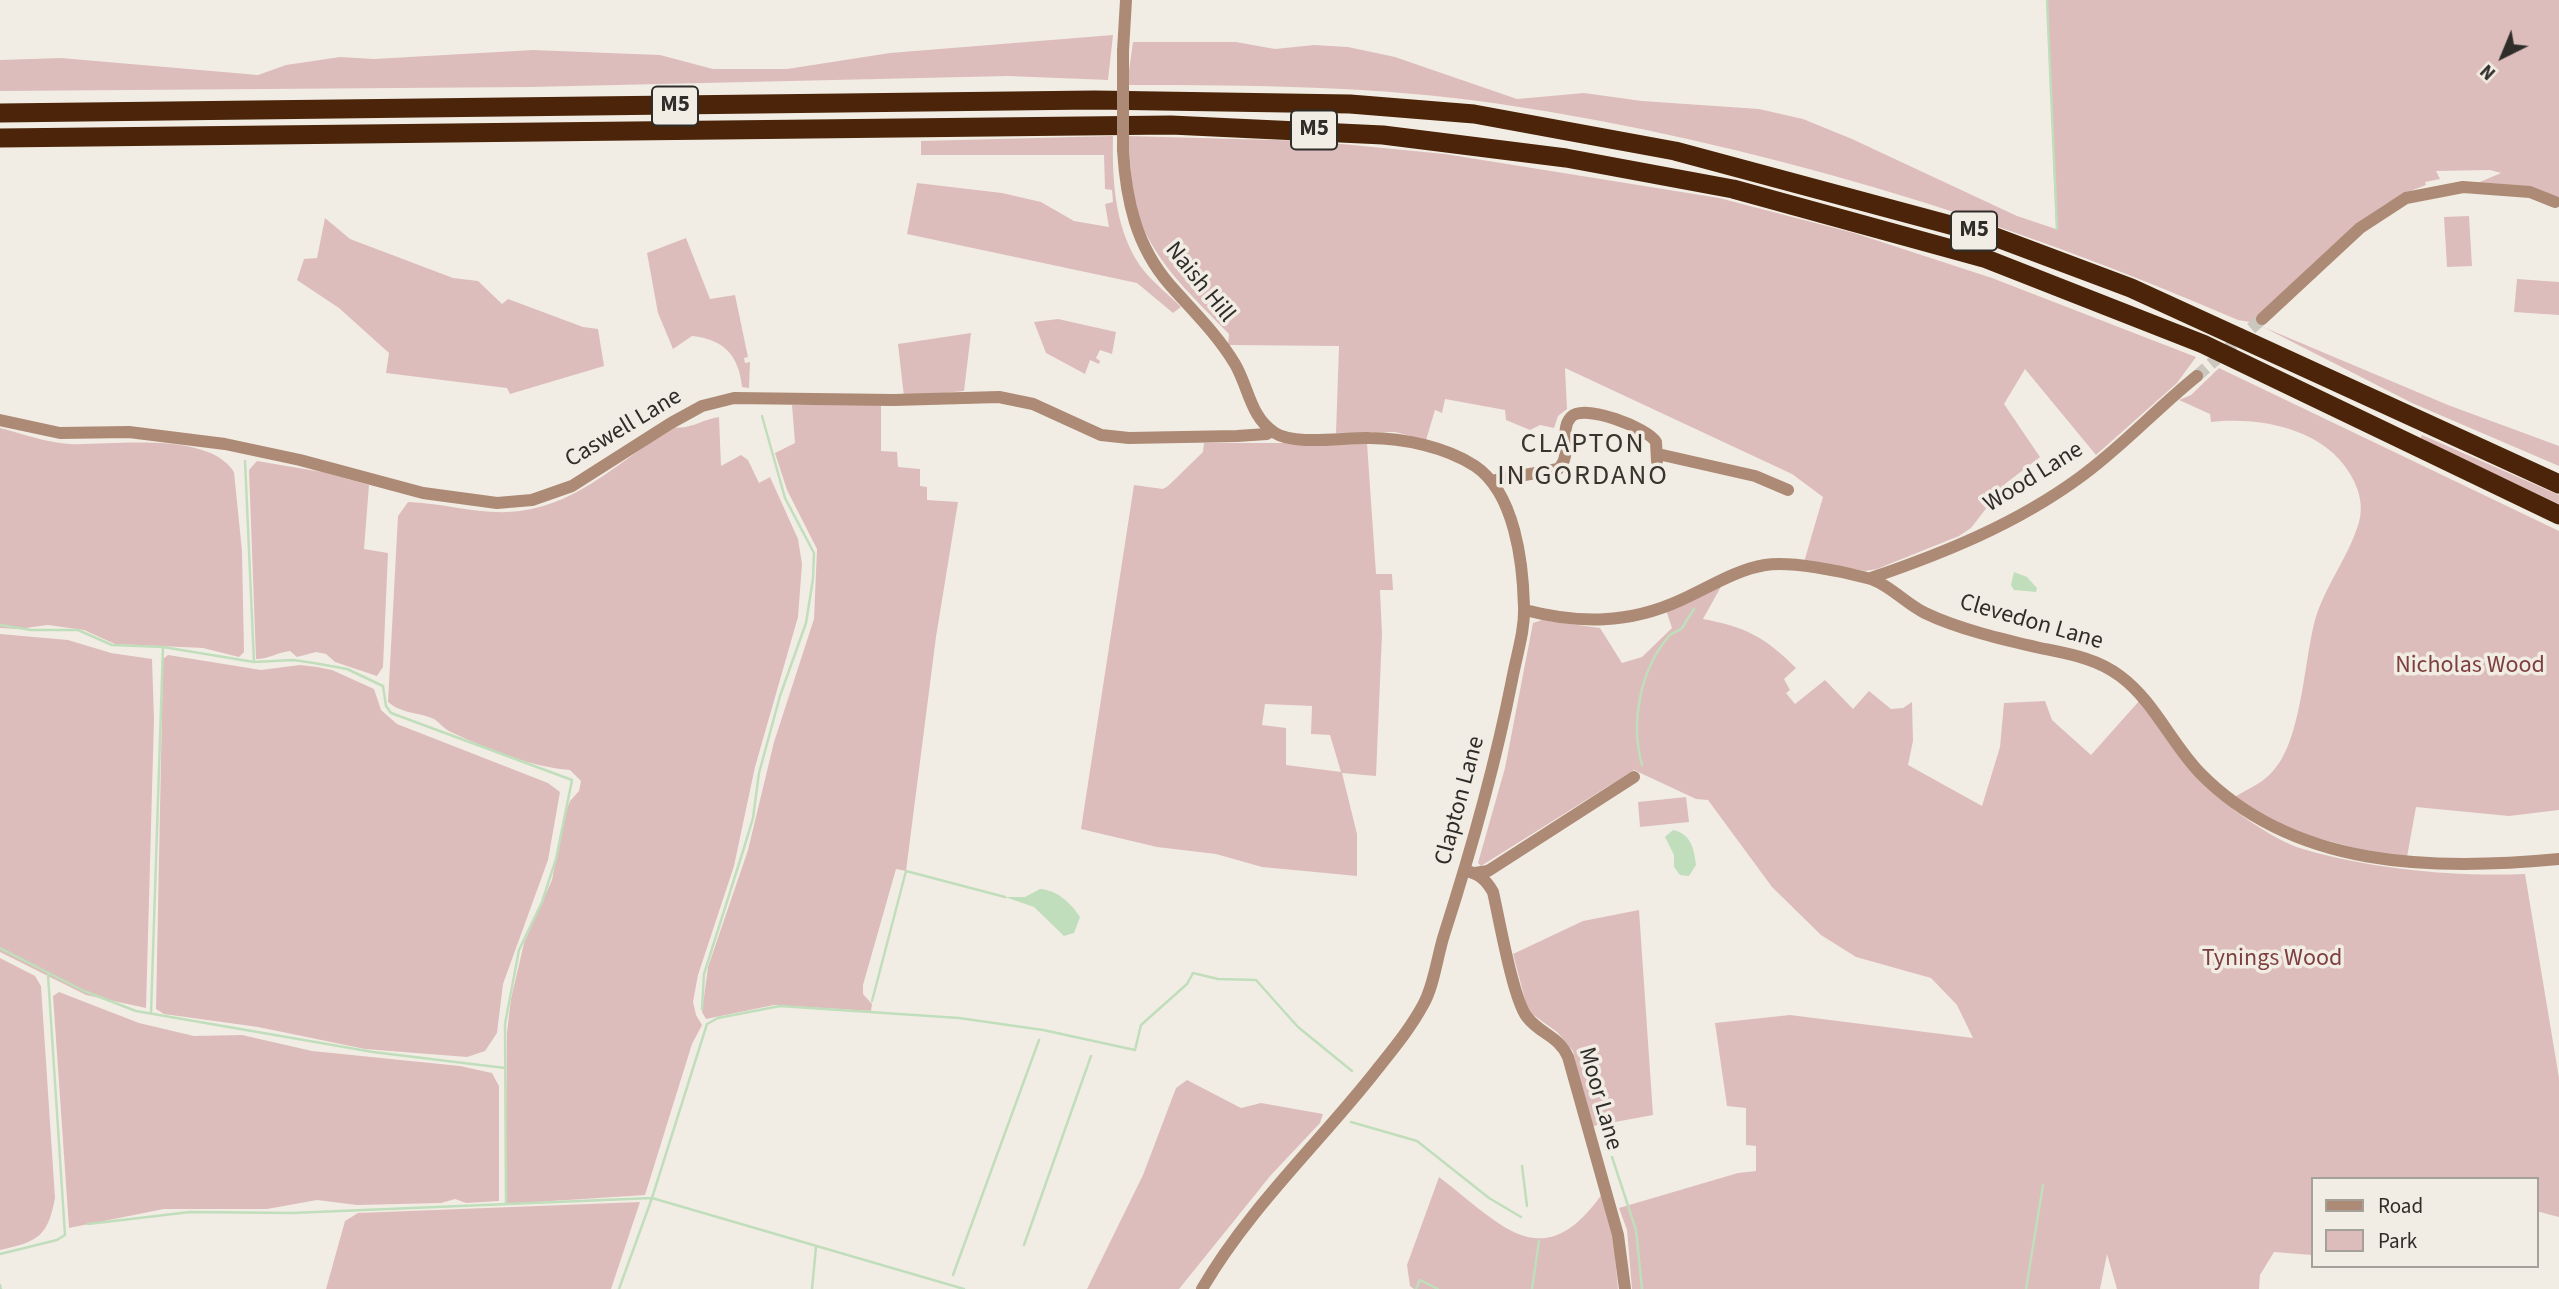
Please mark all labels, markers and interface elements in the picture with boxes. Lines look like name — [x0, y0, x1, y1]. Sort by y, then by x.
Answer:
north arrow — [2468, 21, 2538, 91]
text: N — [2475, 58, 2502, 86]
road number: M5 — [652, 86, 698, 125]
road number: M5 — [1291, 111, 1337, 150]
road number: M5 — [1951, 212, 1997, 250]
street label: Naish Hill — [1158, 237, 1240, 329]
street label: Caswell Lane — [561, 383, 687, 475]
district label: CLAPTON IN GORDANO — [1498, 429, 1668, 495]
street label: Wood Lane — [1979, 436, 2089, 520]
street label: Clevedon Lane — [1956, 589, 2106, 657]
park label: Nicholas Wood — [2395, 653, 2545, 681]
street label: Clapton Lane — [1430, 733, 1492, 869]
park label: Tynings Wood — [2202, 946, 2342, 974]
street label: Moor Lane — [1571, 1044, 1627, 1154]
legend — [2310, 1177, 2538, 1268]
text: Road — [2378, 1191, 2423, 1221]
text: Park — [2378, 1226, 2417, 1256]

